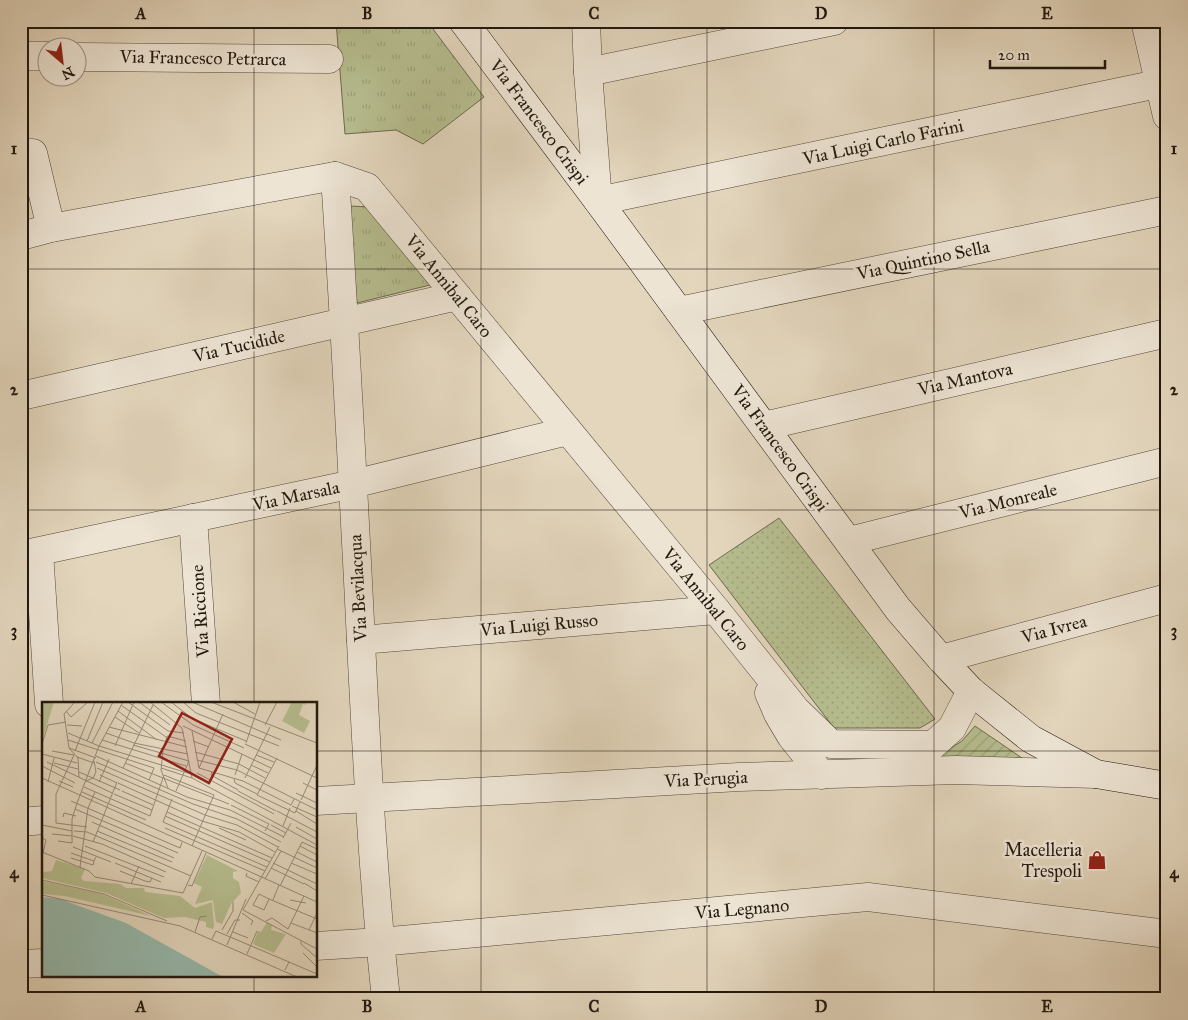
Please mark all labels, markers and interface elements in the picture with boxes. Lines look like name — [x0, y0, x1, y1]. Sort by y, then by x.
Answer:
text: A — [135, 4, 147, 23]
text: B — [362, 4, 372, 23]
text: C — [589, 4, 600, 23]
text: D — [815, 4, 828, 23]
text: E — [1041, 4, 1053, 23]
north arrow — [38, 38, 88, 88]
scale bar — [990, 38, 1106, 70]
street label: Via Francesco Petrarca — [118, 46, 287, 70]
text: 20 m — [998, 46, 1030, 64]
street label: Via Francesco Crispi — [484, 54, 593, 189]
text: N — [59, 63, 77, 83]
street label: Via Luigi Carlo Farini — [800, 114, 966, 171]
text: 1 — [11, 139, 18, 158]
text: 1 — [1171, 139, 1178, 158]
street label: Via Annibal Caro — [400, 229, 497, 342]
street label: Via Quintino Sella — [854, 235, 992, 285]
street label: Via Tucidide — [190, 325, 287, 367]
street label: Via Mantova — [915, 357, 1015, 401]
text: 2 — [10, 380, 19, 399]
street label: Via Francesco Crispi — [726, 380, 833, 516]
text: 2 — [1170, 380, 1179, 399]
street label: Via Marsala — [249, 476, 342, 516]
street label: Via Monreale — [956, 478, 1059, 524]
street label: Via Bevilacqua — [344, 533, 373, 643]
street label: Via Annibal Caro — [657, 542, 754, 655]
street label: Via Riccione — [186, 564, 214, 659]
street label: Via Luigi Russo — [478, 609, 599, 642]
street label: Via Ivrea — [1018, 610, 1089, 649]
text: 3 — [11, 621, 17, 641]
text: 3 — [1171, 621, 1177, 641]
inset map — [42, 702, 318, 978]
street label: Via Perugia — [663, 766, 749, 793]
place label: Macelleria Trespoli — [1004, 839, 1082, 882]
shop icon: Macelleria Trespoli — [1086, 849, 1108, 871]
text: 4 — [10, 863, 20, 883]
text: 4 — [1170, 863, 1180, 883]
street label: Via Legnano — [693, 894, 790, 925]
text: A — [135, 997, 147, 1016]
text: B — [362, 997, 372, 1016]
text: C — [589, 997, 600, 1016]
text: D — [815, 997, 828, 1016]
text: E — [1041, 997, 1053, 1016]

